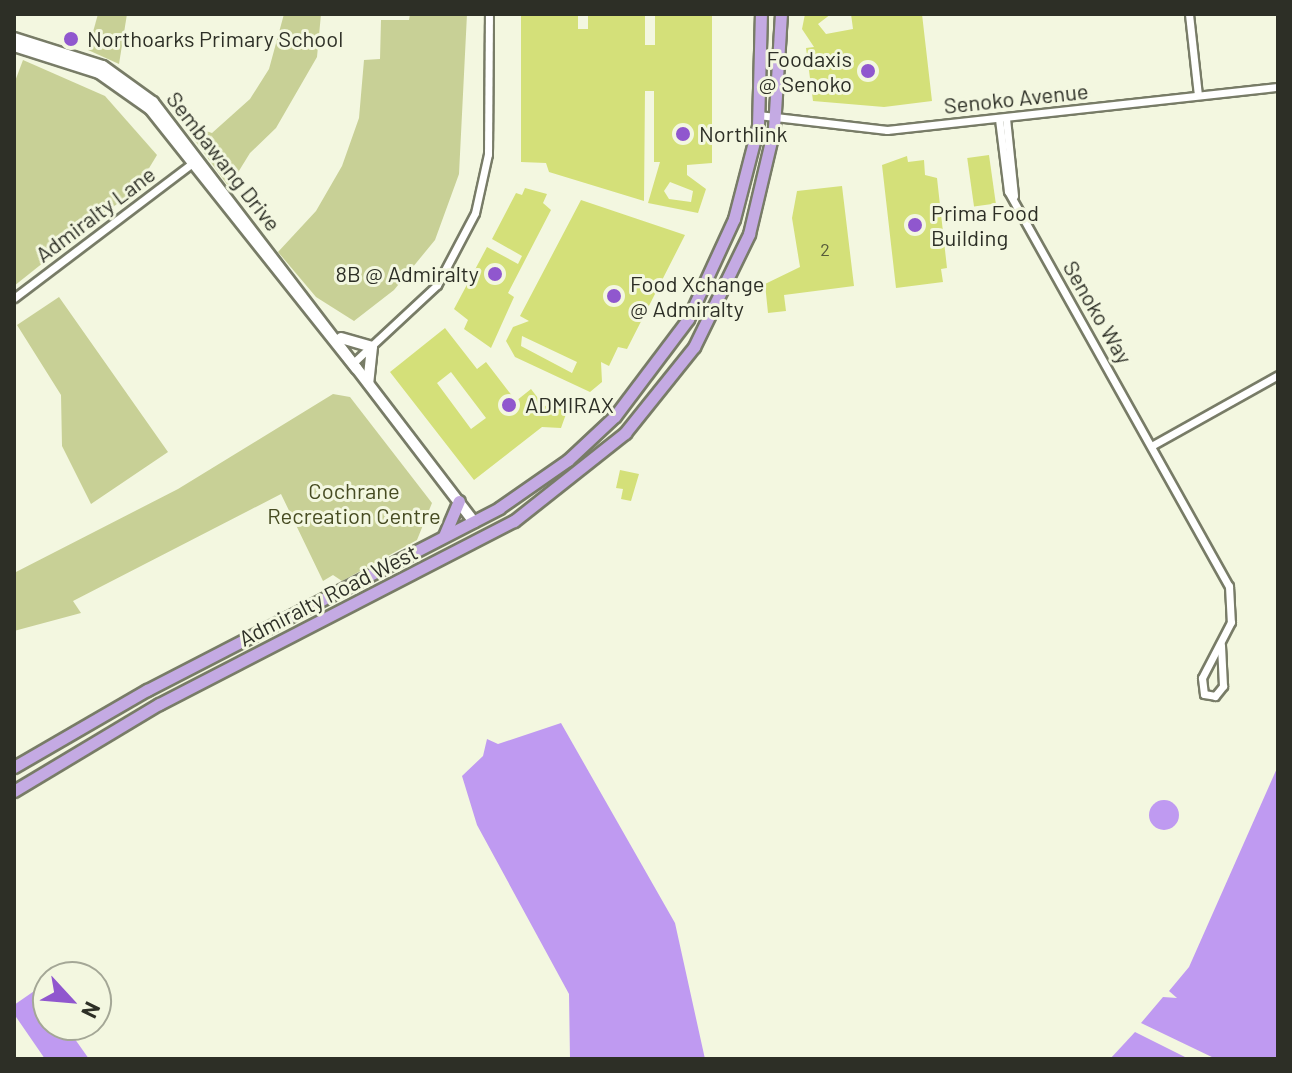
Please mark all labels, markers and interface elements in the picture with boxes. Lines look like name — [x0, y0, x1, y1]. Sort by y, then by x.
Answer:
place label: Northoarks Primary School — [87, 26, 343, 52]
marker: Northoarks Primary School — [62, 30, 80, 48]
place label: Foodaxis @ Senoko — [759, 45, 852, 96]
marker: Foodaxis @ Senoko — [859, 62, 877, 80]
street label: Senoko Avenue — [942, 77, 1090, 119]
street label: Sembawang Drive — [161, 86, 287, 236]
place label: Northlink — [699, 121, 788, 147]
marker: Northlink — [674, 125, 692, 143]
street label: Admiralty Lane — [30, 160, 160, 268]
place label: Prima Food Building — [931, 199, 1039, 250]
marker: Prima Food Building — [906, 216, 924, 234]
house number: 2 — [820, 238, 830, 260]
street label: Senoko Way — [1058, 256, 1138, 368]
place label: 8B @ Admiralty — [335, 261, 479, 287]
marker: 8B @ Admiralty — [486, 265, 504, 283]
place label: Food Xchange @ Admiralty — [630, 270, 764, 322]
marker: Food Xchange @ Admiralty — [605, 287, 623, 305]
place label: ADMIRAX — [525, 392, 614, 418]
marker: ADMIRAX — [500, 396, 518, 414]
park label: Cochrane Recreation Centre — [267, 477, 441, 528]
street label: Admiralty Road West — [234, 539, 422, 651]
north arrow — [32, 961, 112, 1041]
text: N — [77, 998, 107, 1023]

